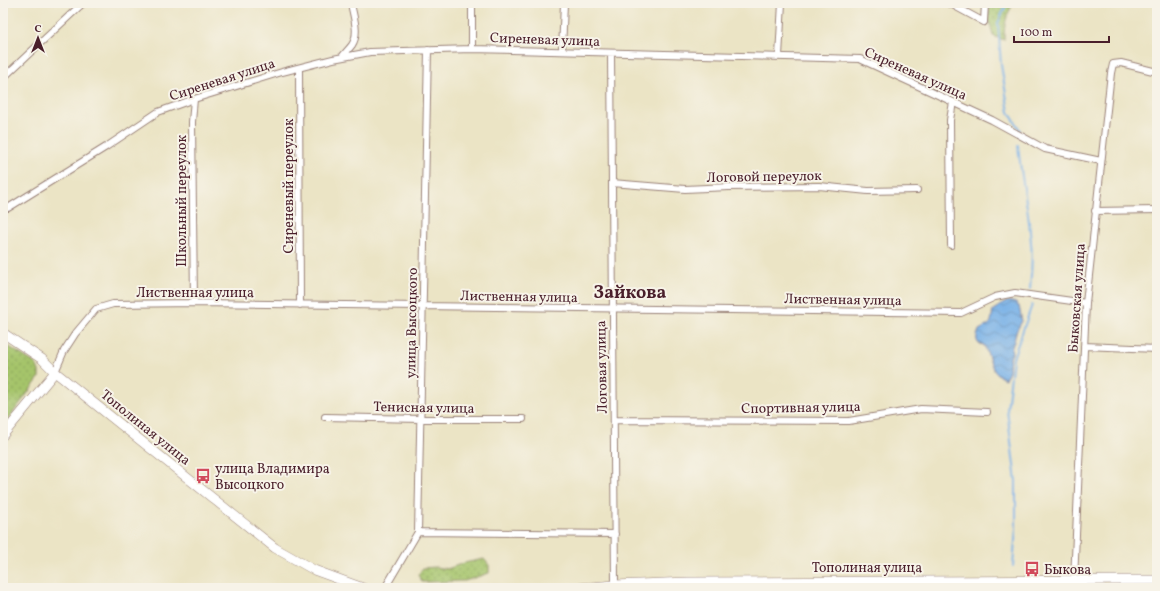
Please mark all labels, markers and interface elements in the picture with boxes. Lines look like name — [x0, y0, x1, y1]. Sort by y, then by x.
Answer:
north arrow — [18, 18, 58, 58]
scale bar — [1014, 18, 1109, 44]
text: С — [34, 22, 42, 37]
text: 100 m — [1020, 25, 1053, 41]
street label: Сиреневая улица — [490, 29, 600, 52]
street label: Сиреневая улица — [861, 43, 970, 105]
street label: Сиреневая улица — [167, 54, 278, 106]
street label: Сиреневый переулок — [280, 118, 299, 253]
street label: Школьный переулок — [173, 134, 192, 267]
street label: Логовой переулок — [706, 167, 822, 188]
street label: Быковская улица — [1064, 243, 1091, 353]
street label: улица Высоцкого — [402, 267, 423, 379]
district label: Зайкова — [594, 281, 667, 306]
street label: Лиственная улица — [136, 284, 254, 303]
street label: Лиственная улица — [460, 287, 578, 308]
street label: Лиственная улица — [784, 290, 902, 311]
street label: Логовая улица — [592, 320, 613, 414]
street label: Тополиная улица — [96, 386, 194, 470]
street label: Тенисная улица — [373, 398, 475, 419]
street label: Спортивная улица — [741, 398, 861, 419]
place label: улица Владимира Высоцкого — [215, 460, 330, 495]
bus stop icon: улица Владимира Высоцкого — [194, 467, 212, 485]
street label: Тополиная улица — [812, 559, 922, 578]
bus stop icon: Быкова — [1023, 560, 1041, 578]
place label: Быкова — [1044, 561, 1091, 580]

